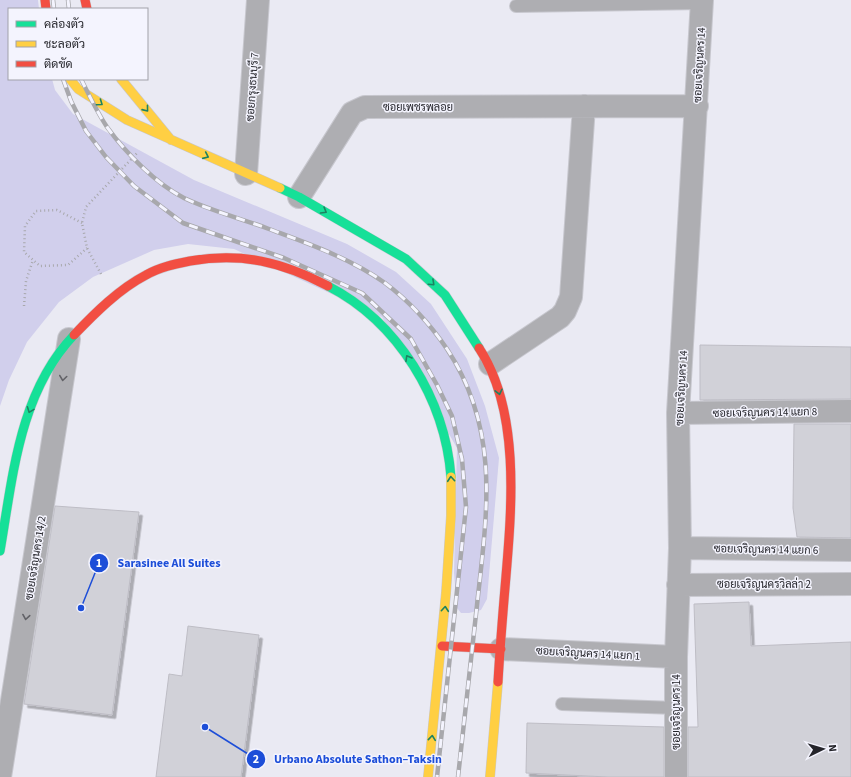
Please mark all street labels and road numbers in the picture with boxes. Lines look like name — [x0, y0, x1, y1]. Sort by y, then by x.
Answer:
street label: ซอยเจริญนคร 14 — [690, 26, 709, 103]
street label: ซอยกรุงธนบุรี 7 — [242, 52, 263, 122]
street label: ซอยเพชรพลอย — [383, 100, 453, 115]
street label: ซอยเจริญนคร 14 — [672, 349, 691, 426]
street label: ซอยเจริญนคร 14 แยก 8 — [713, 404, 818, 421]
street label: ซอยเจริญนคร 14/2 — [21, 515, 50, 601]
street label: ซอยเจริญนคร 14 แยก 6 — [714, 541, 819, 558]
street label: ซอยเจริญนครวิลล่า 2 — [717, 577, 811, 592]
street label: ซอยเจริญนคร 14 แยก 1 — [535, 643, 641, 664]
street label: ซอยเจริญนคร 14 — [669, 674, 684, 750]

